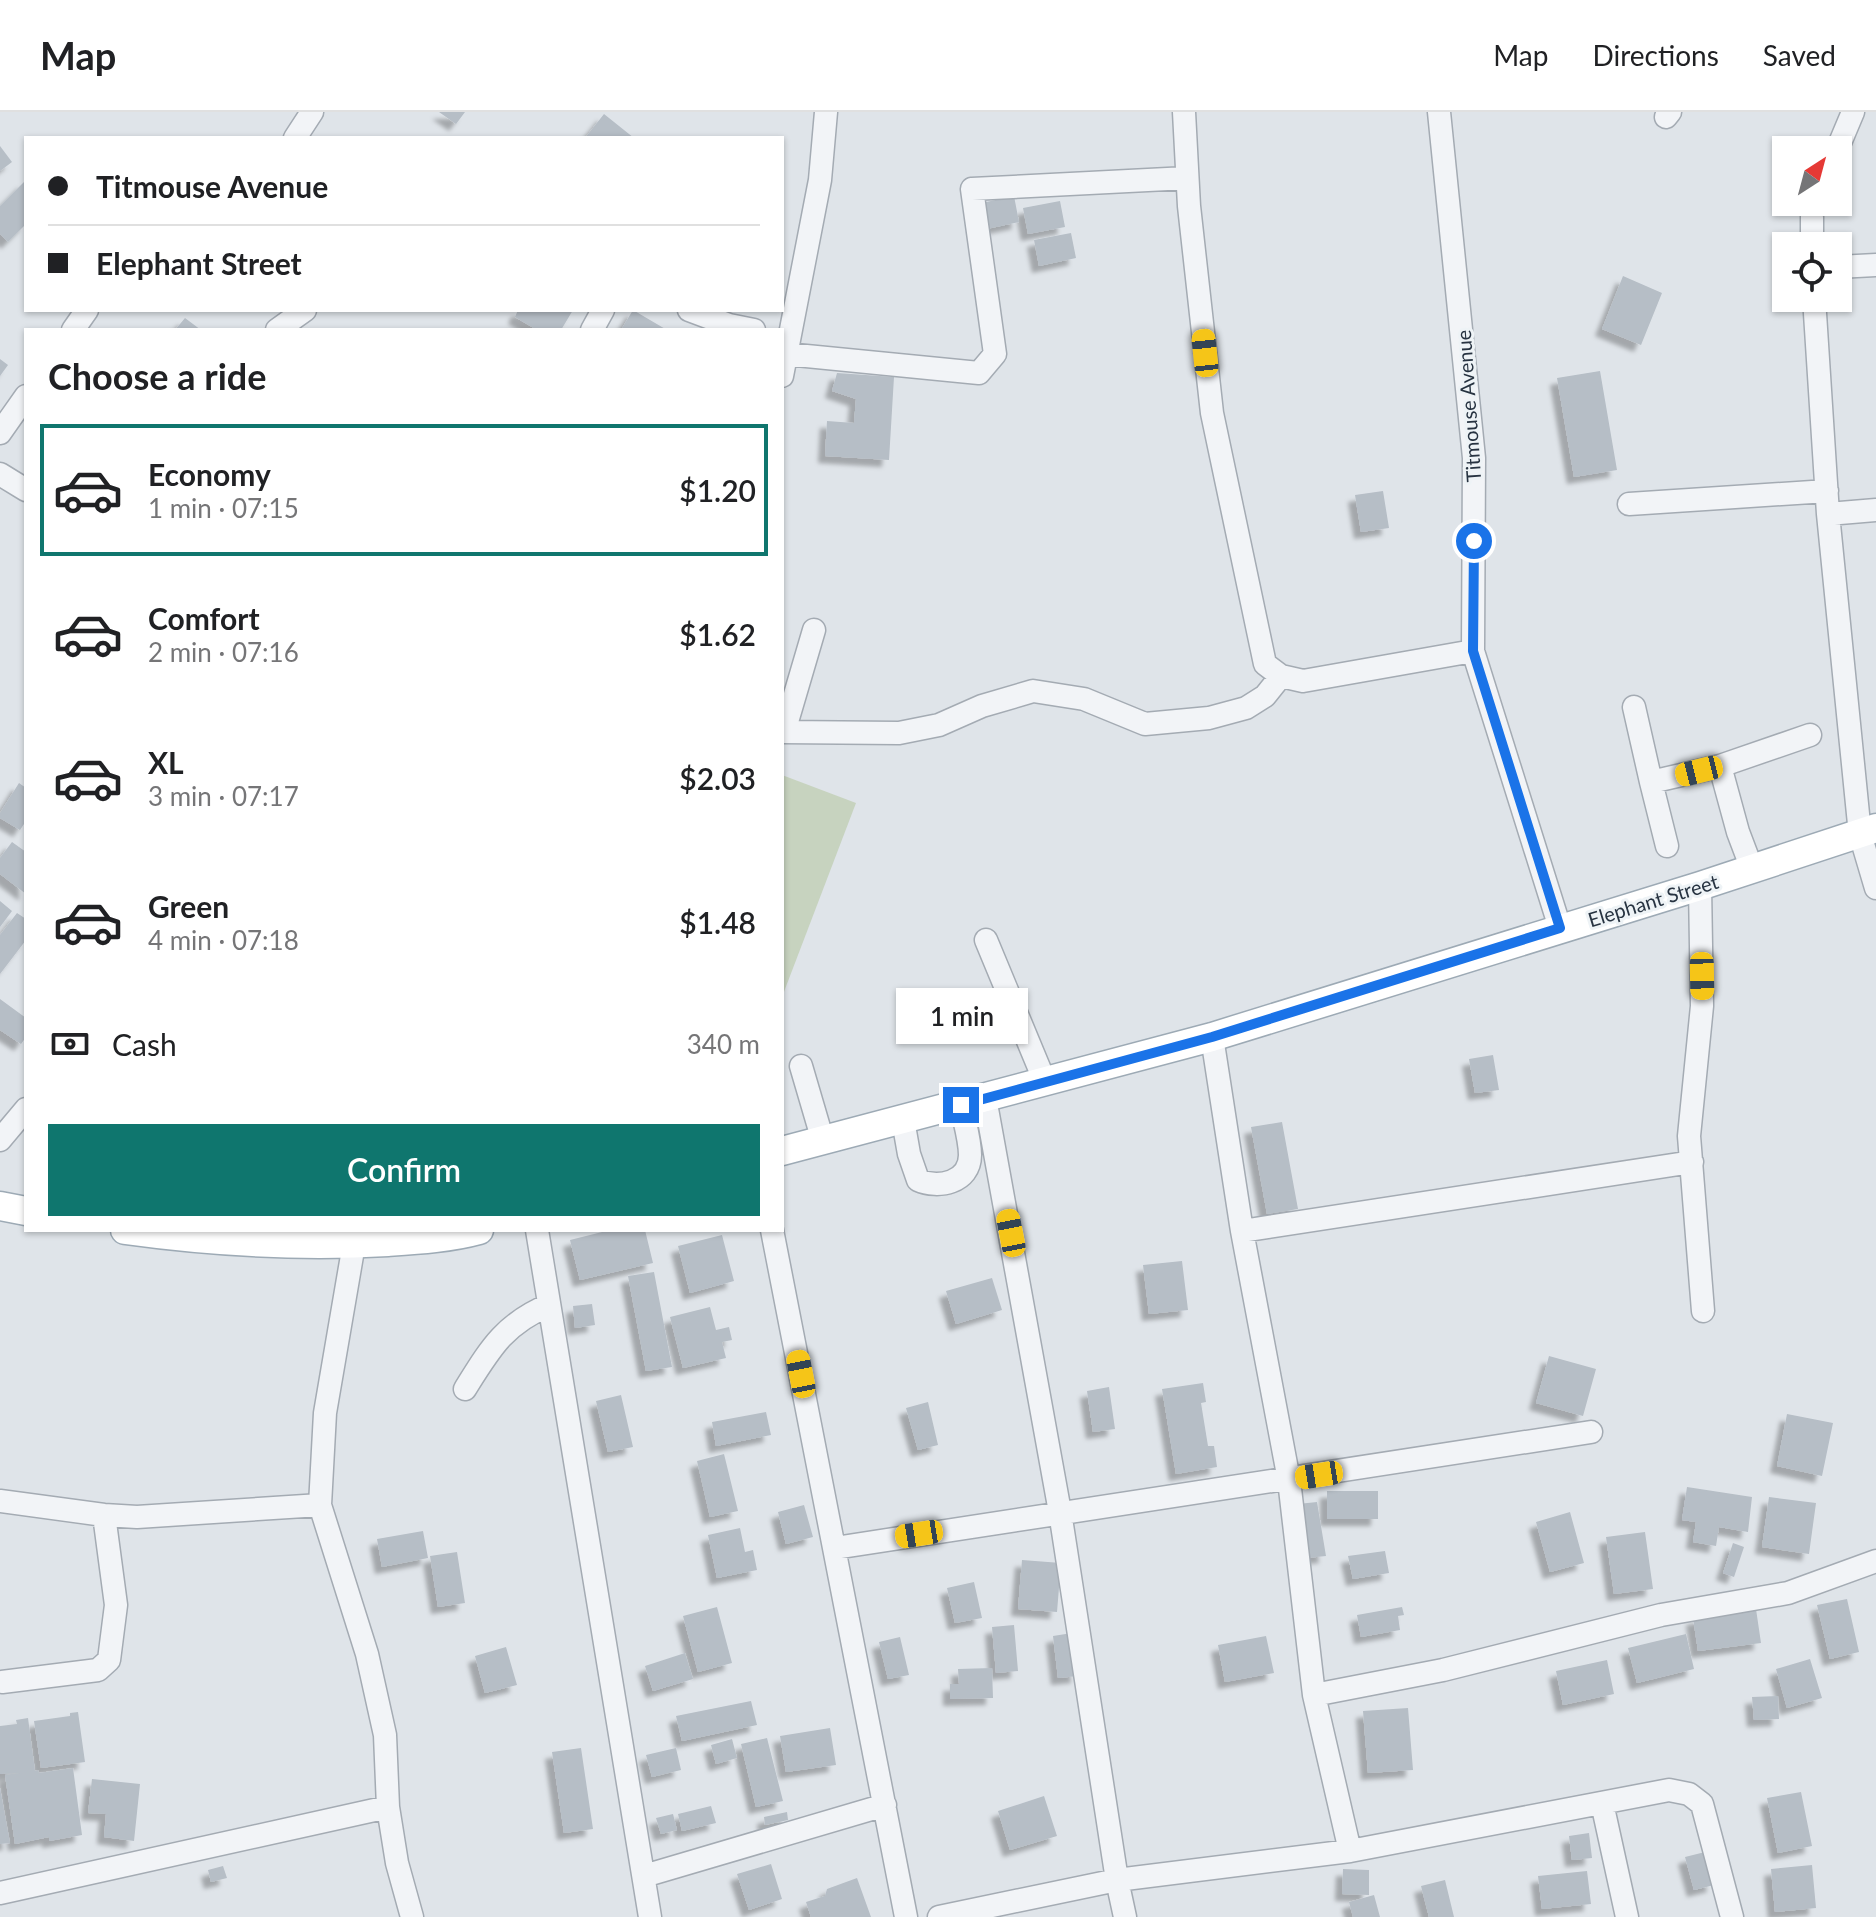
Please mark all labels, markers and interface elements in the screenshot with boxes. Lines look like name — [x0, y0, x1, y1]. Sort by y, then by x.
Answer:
text: Map — [40, 32, 116, 78]
text: Map — [1493, 38, 1548, 72]
text: Directions — [1592, 38, 1719, 72]
text: Saved — [1763, 38, 1836, 72]
north arrow — [1772, 136, 1852, 216]
map controls — [1772, 136, 1852, 312]
text: Titmouse Avenue — [96, 168, 328, 204]
button: locate — [1772, 232, 1852, 312]
text: Elephant Street — [96, 245, 302, 281]
car — [1191, 328, 1219, 378]
street label: Titmouse Avenue — [1451, 329, 1485, 483]
text: Choose a ride — [48, 354, 267, 398]
icon: car — [52, 454, 124, 526]
text: Economy — [148, 456, 271, 492]
text: $1.20 — [679, 472, 756, 508]
text: 1 min · 07:15 — [148, 492, 299, 524]
route start — [1456, 523, 1492, 559]
icon: car — [52, 598, 124, 670]
text: Comfort — [148, 600, 260, 636]
text: $1.62 — [679, 616, 756, 652]
text: 2 min · 07:16 — [148, 636, 299, 668]
icon: car — [52, 742, 124, 814]
text: XL — [148, 744, 184, 780]
car — [1673, 754, 1725, 788]
text: $2.03 — [679, 760, 756, 796]
text: 3 min · 07:17 — [148, 780, 299, 812]
street label: Elephant Street — [1585, 869, 1721, 931]
icon: car — [52, 886, 124, 958]
text: Green — [148, 888, 229, 924]
text: $1.48 — [679, 904, 756, 940]
text: 4 min · 07:18 — [148, 924, 299, 956]
car — [1690, 952, 1714, 1000]
callout: 1 min — [895, 989, 1027, 1045]
text: 1 min — [930, 1000, 994, 1032]
icon: cash — [48, 1022, 92, 1066]
text: Cash — [112, 1026, 177, 1062]
text: 340 m — [687, 1028, 760, 1060]
route end — [943, 1087, 979, 1123]
button: Confirm — [48, 1124, 760, 1216]
car — [995, 1207, 1027, 1259]
car — [785, 1348, 817, 1400]
car — [1293, 1459, 1345, 1491]
car — [893, 1518, 945, 1550]

